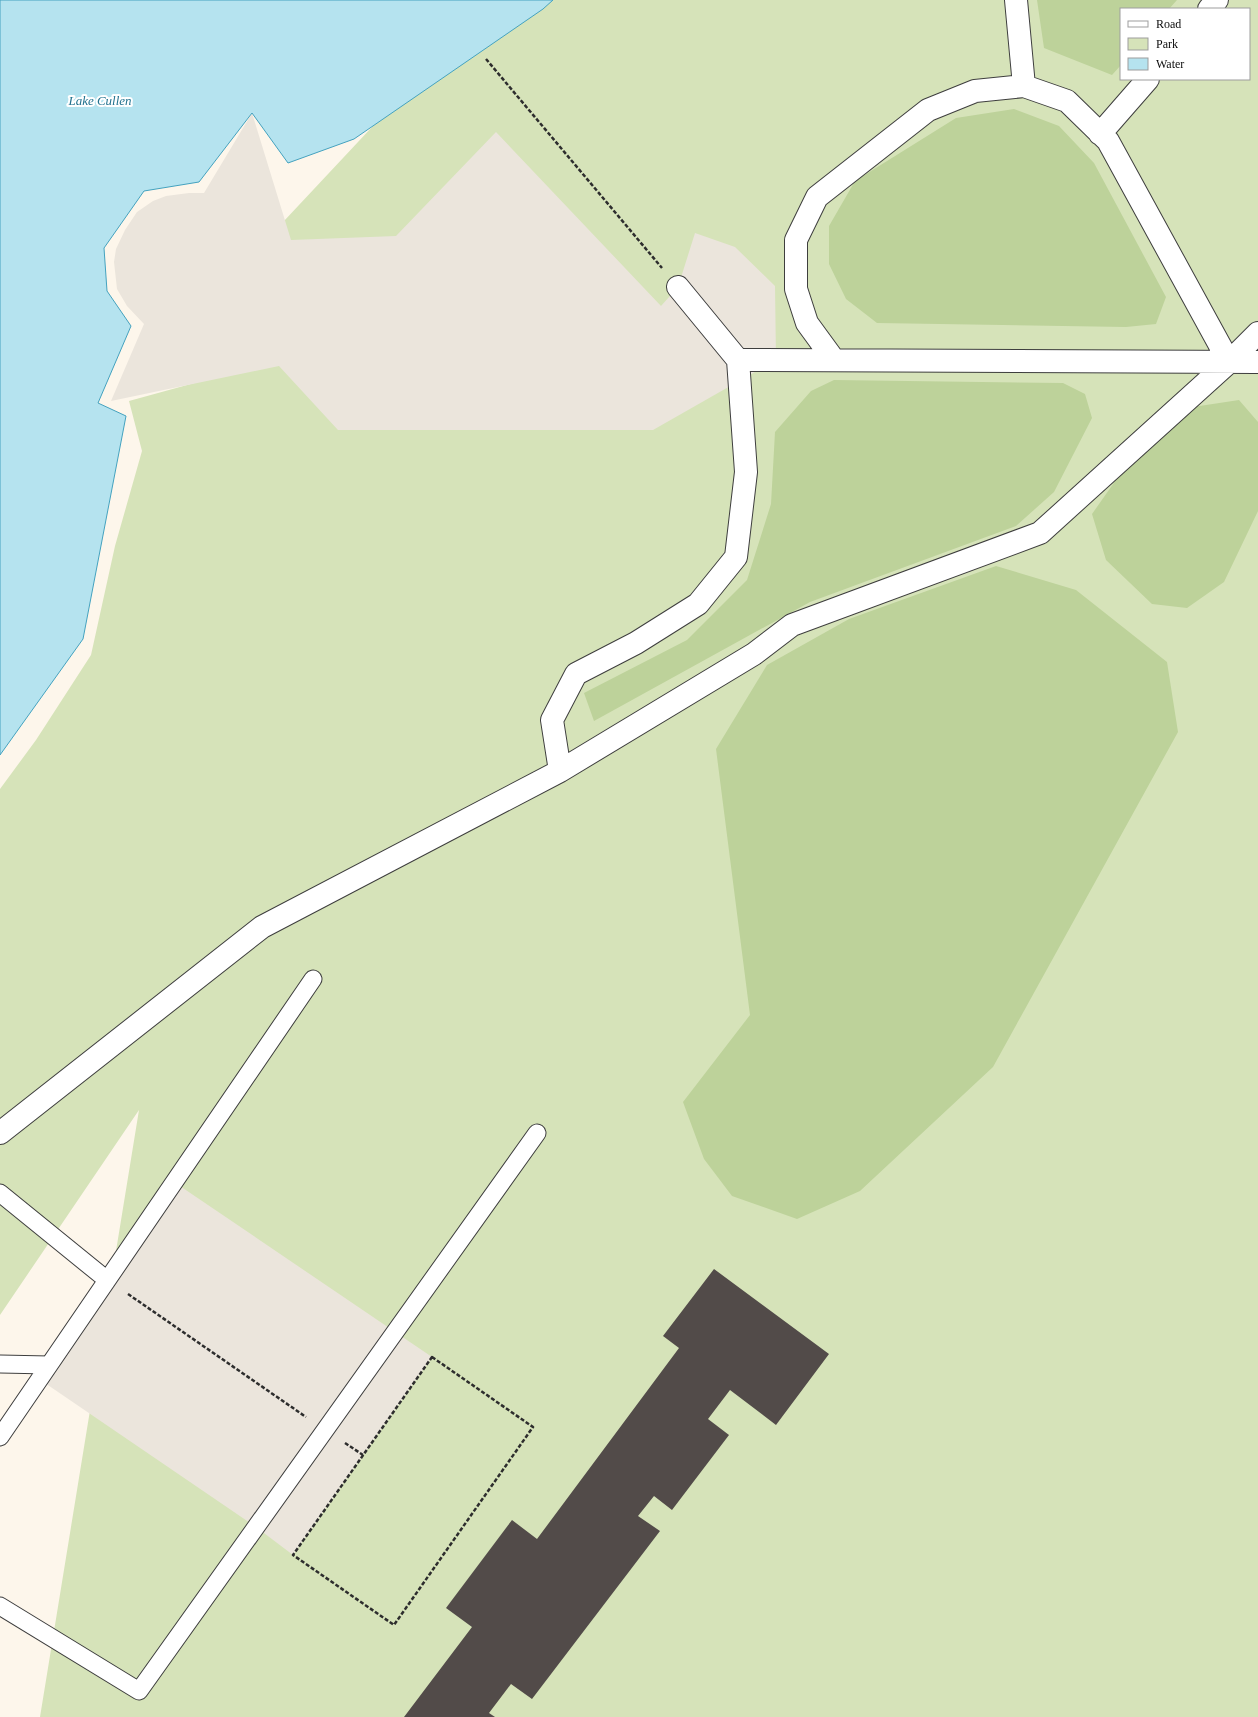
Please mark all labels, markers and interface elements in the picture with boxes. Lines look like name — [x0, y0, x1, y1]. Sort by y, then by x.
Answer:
legend — [1120, 8, 1250, 80]
text: Road — [1156, 17, 1181, 31]
text: Park — [1156, 37, 1178, 51]
text: Water — [1156, 57, 1184, 71]
water label: Lake Cullen — [67, 93, 132, 108]

